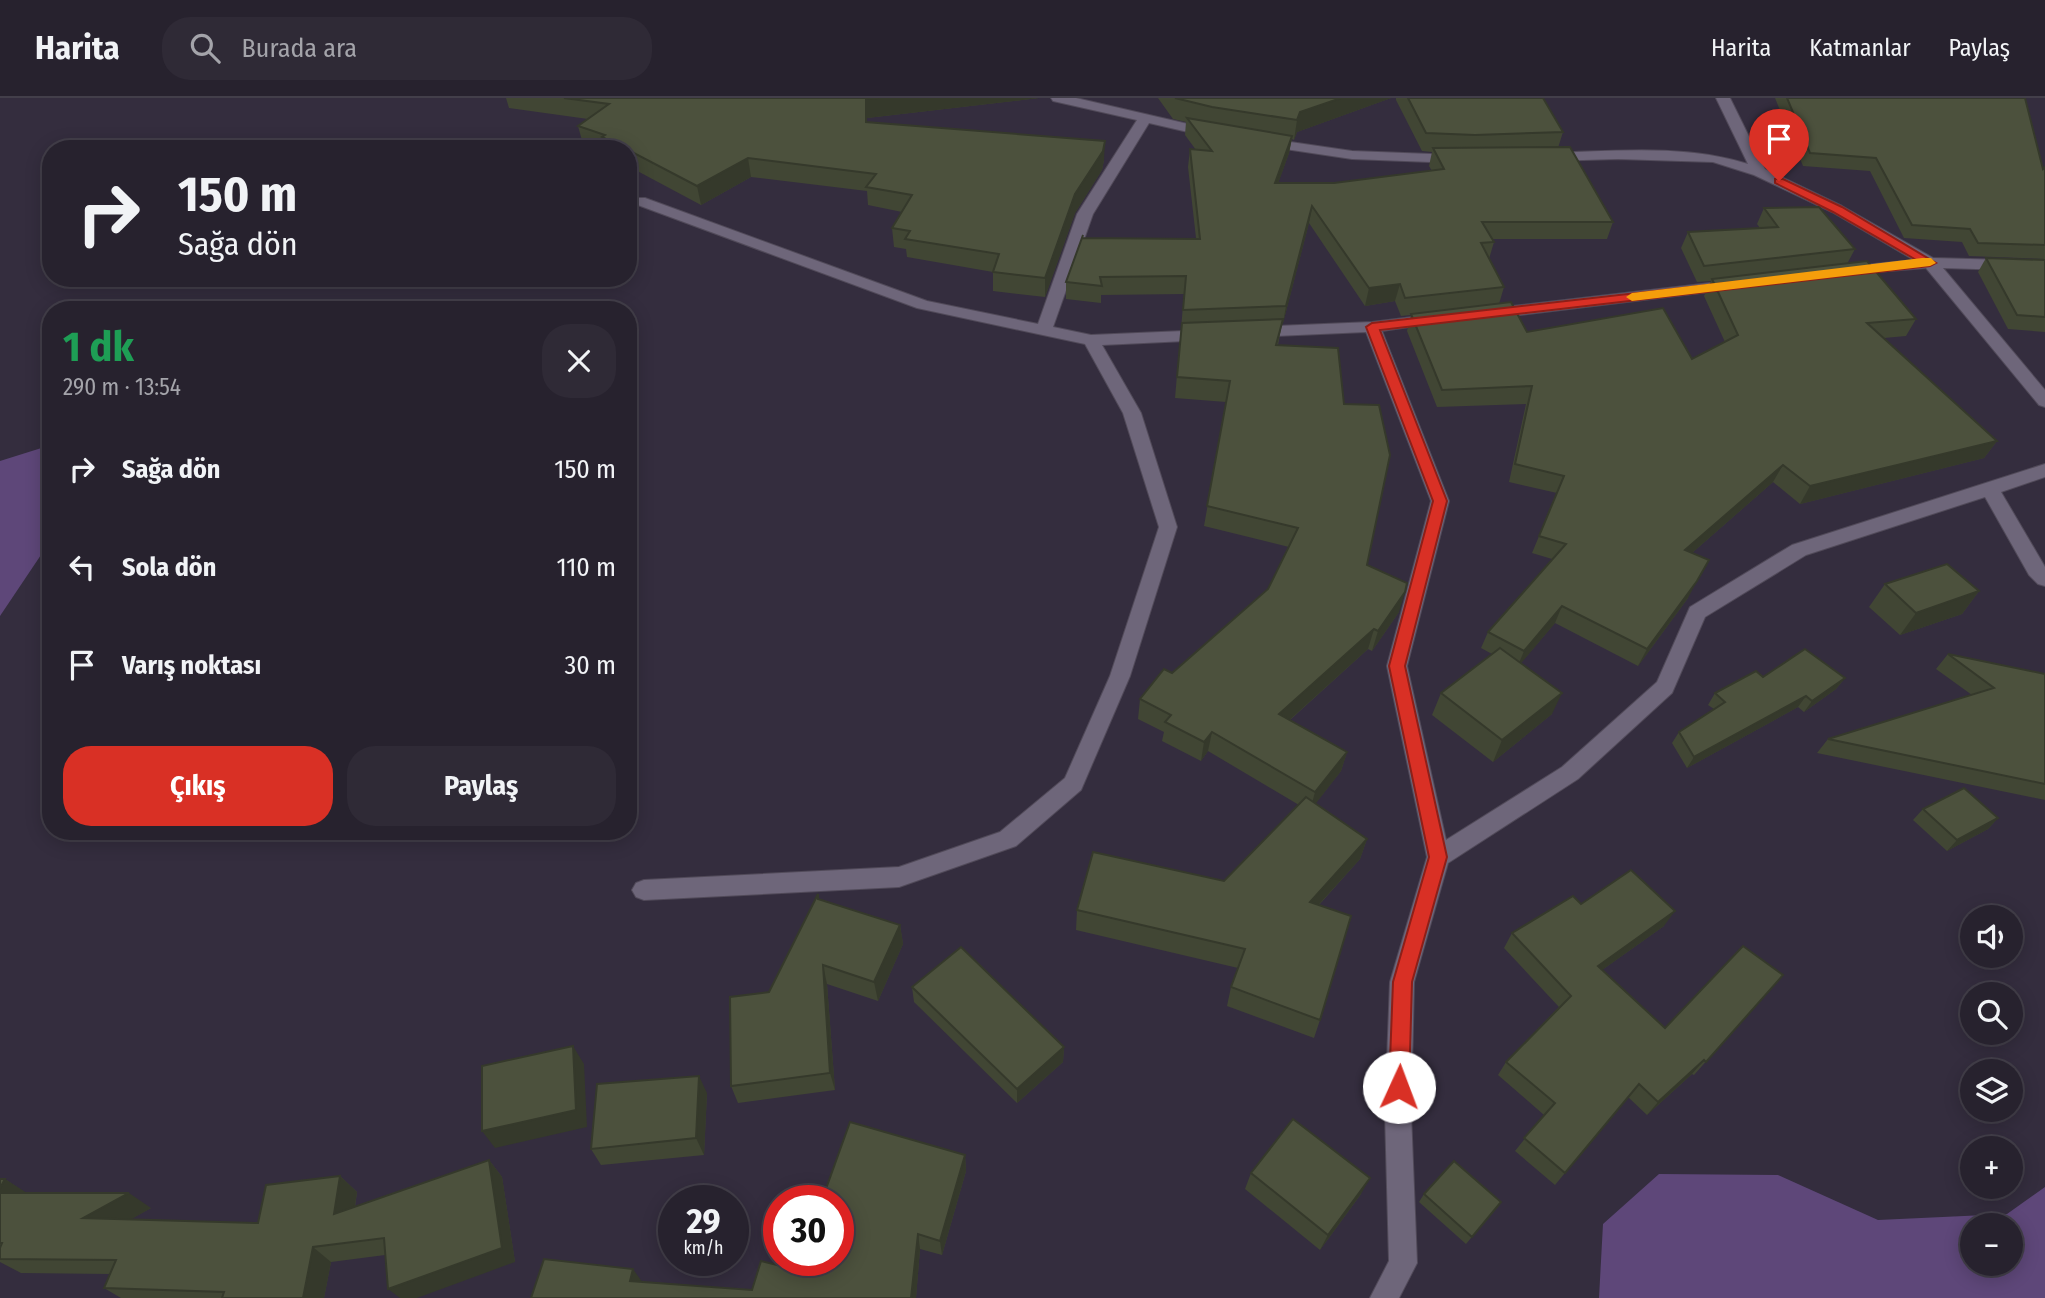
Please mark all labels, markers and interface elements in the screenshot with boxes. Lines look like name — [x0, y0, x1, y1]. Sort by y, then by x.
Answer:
search box — [162, 17, 652, 80]
text: Harita — [35, 28, 120, 68]
icon: search — [186, 29, 224, 67]
text: Burada ara — [242, 33, 357, 64]
text: Harita — [1711, 34, 1771, 62]
text: Katmanlar — [1809, 34, 1911, 62]
text: Paylaş — [1949, 34, 2010, 62]
pin — [1749, 109, 1809, 181]
icon: arrive — [1760, 120, 1798, 158]
text: 150 m — [178, 165, 297, 224]
icon: right — [63, 168, 154, 259]
text: Sağa dön — [178, 225, 298, 263]
text: 1 dk — [63, 322, 134, 372]
button: close — [542, 324, 616, 398]
text: 290 m · 13:54 — [63, 373, 181, 401]
icon: right — [63, 450, 101, 488]
text: Sağa dön — [122, 454, 221, 485]
text: 150 m — [554, 454, 616, 485]
icon: left — [63, 548, 101, 586]
text: Sola dön — [122, 552, 216, 583]
text: 110 m — [556, 552, 616, 583]
icon: arrive — [63, 646, 101, 684]
text: Varış noktası — [122, 650, 261, 681]
text: 30 m — [565, 650, 616, 681]
button: Çıkış — [63, 746, 333, 826]
button: Paylaş — [347, 746, 616, 826]
map controls — [1960, 905, 2023, 1276]
button: sound — [1960, 905, 2023, 968]
button: search — [1960, 982, 2023, 1045]
position arrow — [1362, 1050, 1436, 1124]
button: layers — [1960, 1059, 2023, 1122]
button: + — [1960, 1136, 2023, 1199]
speed limit sign: 30 — [763, 1185, 854, 1276]
text: 29 — [686, 1200, 721, 1242]
button: − — [1960, 1213, 2023, 1276]
text: km/h — [683, 1237, 724, 1259]

